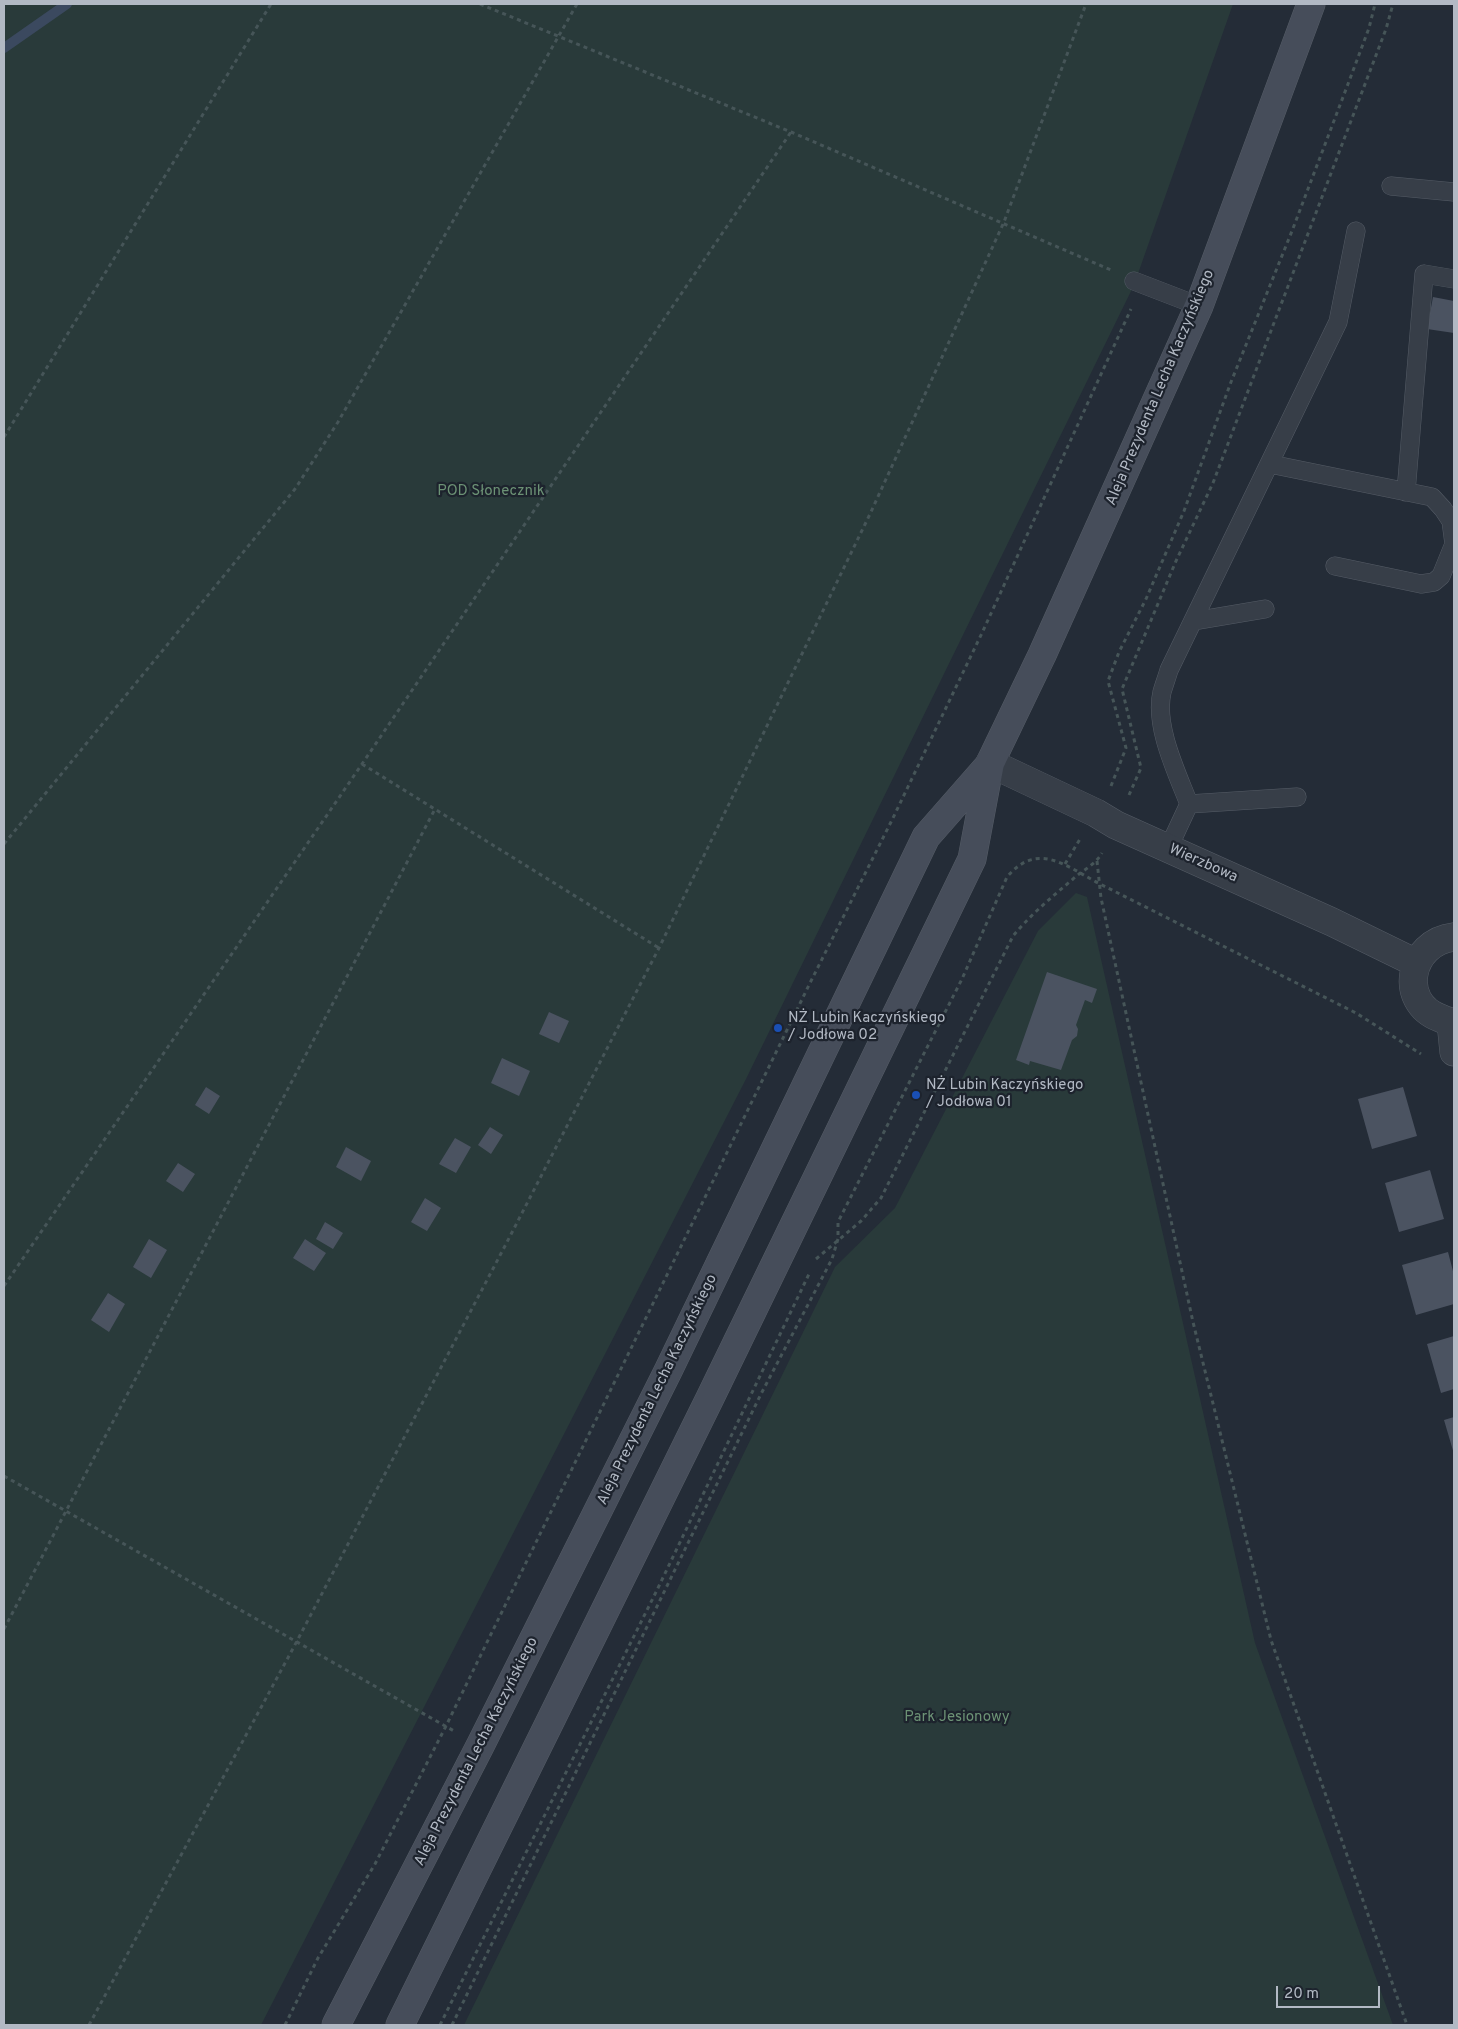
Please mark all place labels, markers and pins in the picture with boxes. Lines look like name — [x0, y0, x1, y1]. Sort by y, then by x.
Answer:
place label: NŻ Lubin Kaczyńskiego / Jodłowa 02 — [788, 1010, 945, 1045]
marker: NŻ Lubin Kaczyńskiego / Jodłowa 02 — [772, 1022, 784, 1034]
place label: NŻ Lubin Kaczyńskiego / Jodłowa 01 — [926, 1077, 1083, 1112]
marker: NŻ Lubin Kaczyńskiego / Jodłowa 01 — [910, 1089, 922, 1101]

